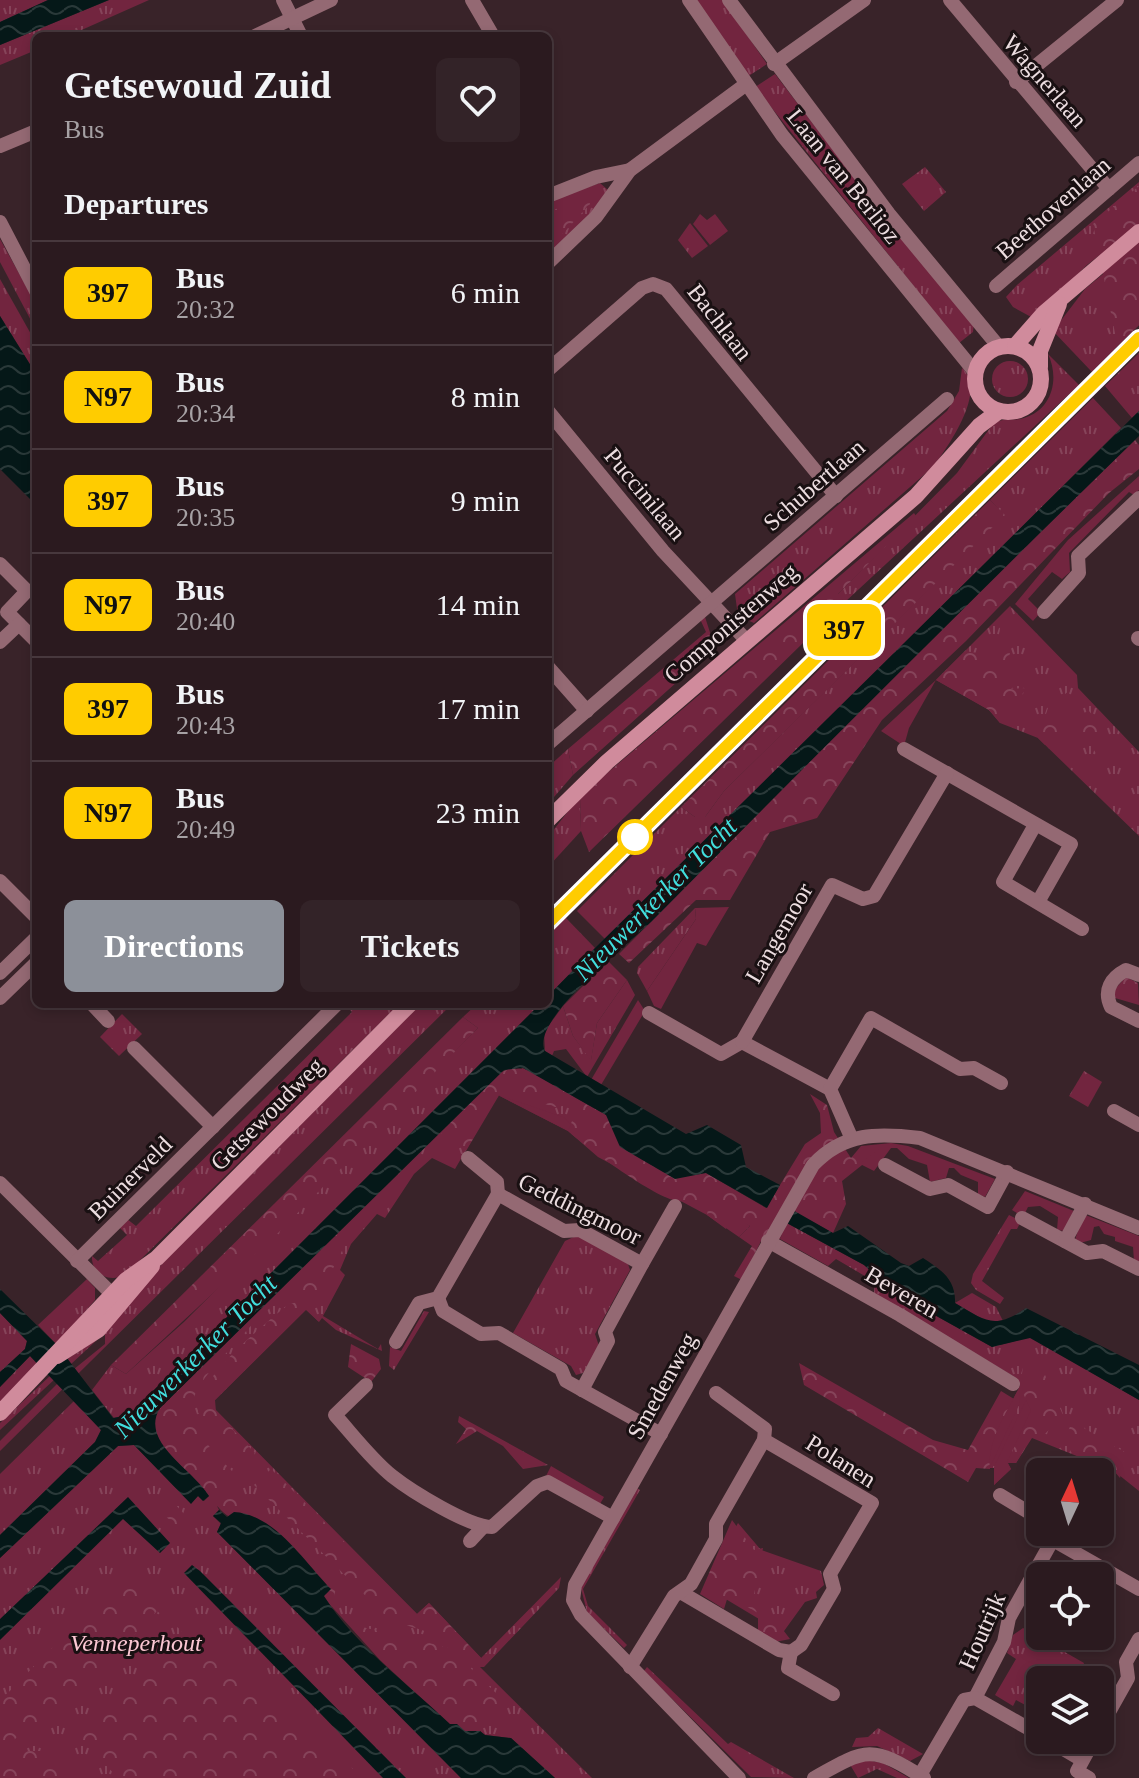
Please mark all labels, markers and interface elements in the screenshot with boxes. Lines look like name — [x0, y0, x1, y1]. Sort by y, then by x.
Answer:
street label: Wagnerlaan — [998, 29, 1092, 133]
button: heart — [436, 58, 520, 142]
text: Getsewoud Zuid — [64, 64, 331, 106]
street label: Laan van Berlioz — [782, 104, 906, 248]
text: Bus — [64, 115, 104, 144]
street label: Beethovenlaan — [991, 151, 1115, 265]
text: Departures — [64, 187, 208, 220]
text: Bus — [176, 261, 224, 294]
text: 6 min — [451, 276, 520, 309]
text: 397 — [87, 277, 129, 308]
street label: Bachlaan — [682, 279, 758, 365]
text: 20:32 — [176, 295, 235, 324]
text: Bus — [176, 365, 224, 398]
text: 8 min — [451, 380, 520, 413]
text: N97 — [84, 381, 132, 412]
text: 20:34 — [176, 399, 235, 428]
street label: Schubertlaan — [758, 434, 870, 536]
street label: Puccinilaan — [599, 443, 691, 545]
text: Bus — [176, 469, 224, 502]
text: 9 min — [451, 484, 520, 517]
text: 397 — [87, 485, 129, 516]
text: 20:35 — [176, 503, 235, 532]
street label: Componistenweg — [659, 558, 803, 688]
text: Bus — [176, 573, 224, 606]
text: 14 min — [436, 588, 520, 621]
text: N97 — [84, 589, 132, 620]
line badge: 397 — [798, 604, 890, 656]
text: 20:40 — [176, 607, 235, 636]
text: 397 — [823, 614, 865, 645]
text: Bus — [176, 677, 224, 710]
text: 17 min — [436, 692, 520, 725]
text: 397 — [87, 693, 129, 724]
text: 20:43 — [176, 711, 235, 740]
text: Bus — [176, 781, 224, 814]
text: 23 min — [436, 796, 520, 829]
text: N97 — [84, 797, 132, 828]
water label: Nieuwerkerker Tocht — [567, 812, 743, 987]
text: 20:49 — [176, 815, 235, 844]
unlabelled marker — [618, 820, 652, 854]
street label: Langemoor — [740, 879, 818, 987]
button: Directions — [64, 900, 284, 992]
button: Tickets — [300, 900, 520, 992]
street label: Getsewoudweg — [205, 1052, 329, 1176]
street label: Buinerveld — [83, 1131, 177, 1225]
street label: Geddingmoor — [514, 1168, 646, 1250]
street label: Beveren — [861, 1261, 943, 1323]
water label: Nieuwerkerker Tocht — [107, 1269, 283, 1444]
street label: Smedenweg — [622, 1328, 702, 1444]
street label: Polanen — [801, 1429, 881, 1493]
north arrow — [1026, 1458, 1114, 1546]
map controls — [1026, 1458, 1114, 1754]
button: locate — [1026, 1562, 1114, 1650]
street label: Houtrijk — [954, 1589, 1010, 1673]
park label: Venneperhout — [70, 1630, 203, 1656]
button: layers — [1026, 1666, 1114, 1754]

